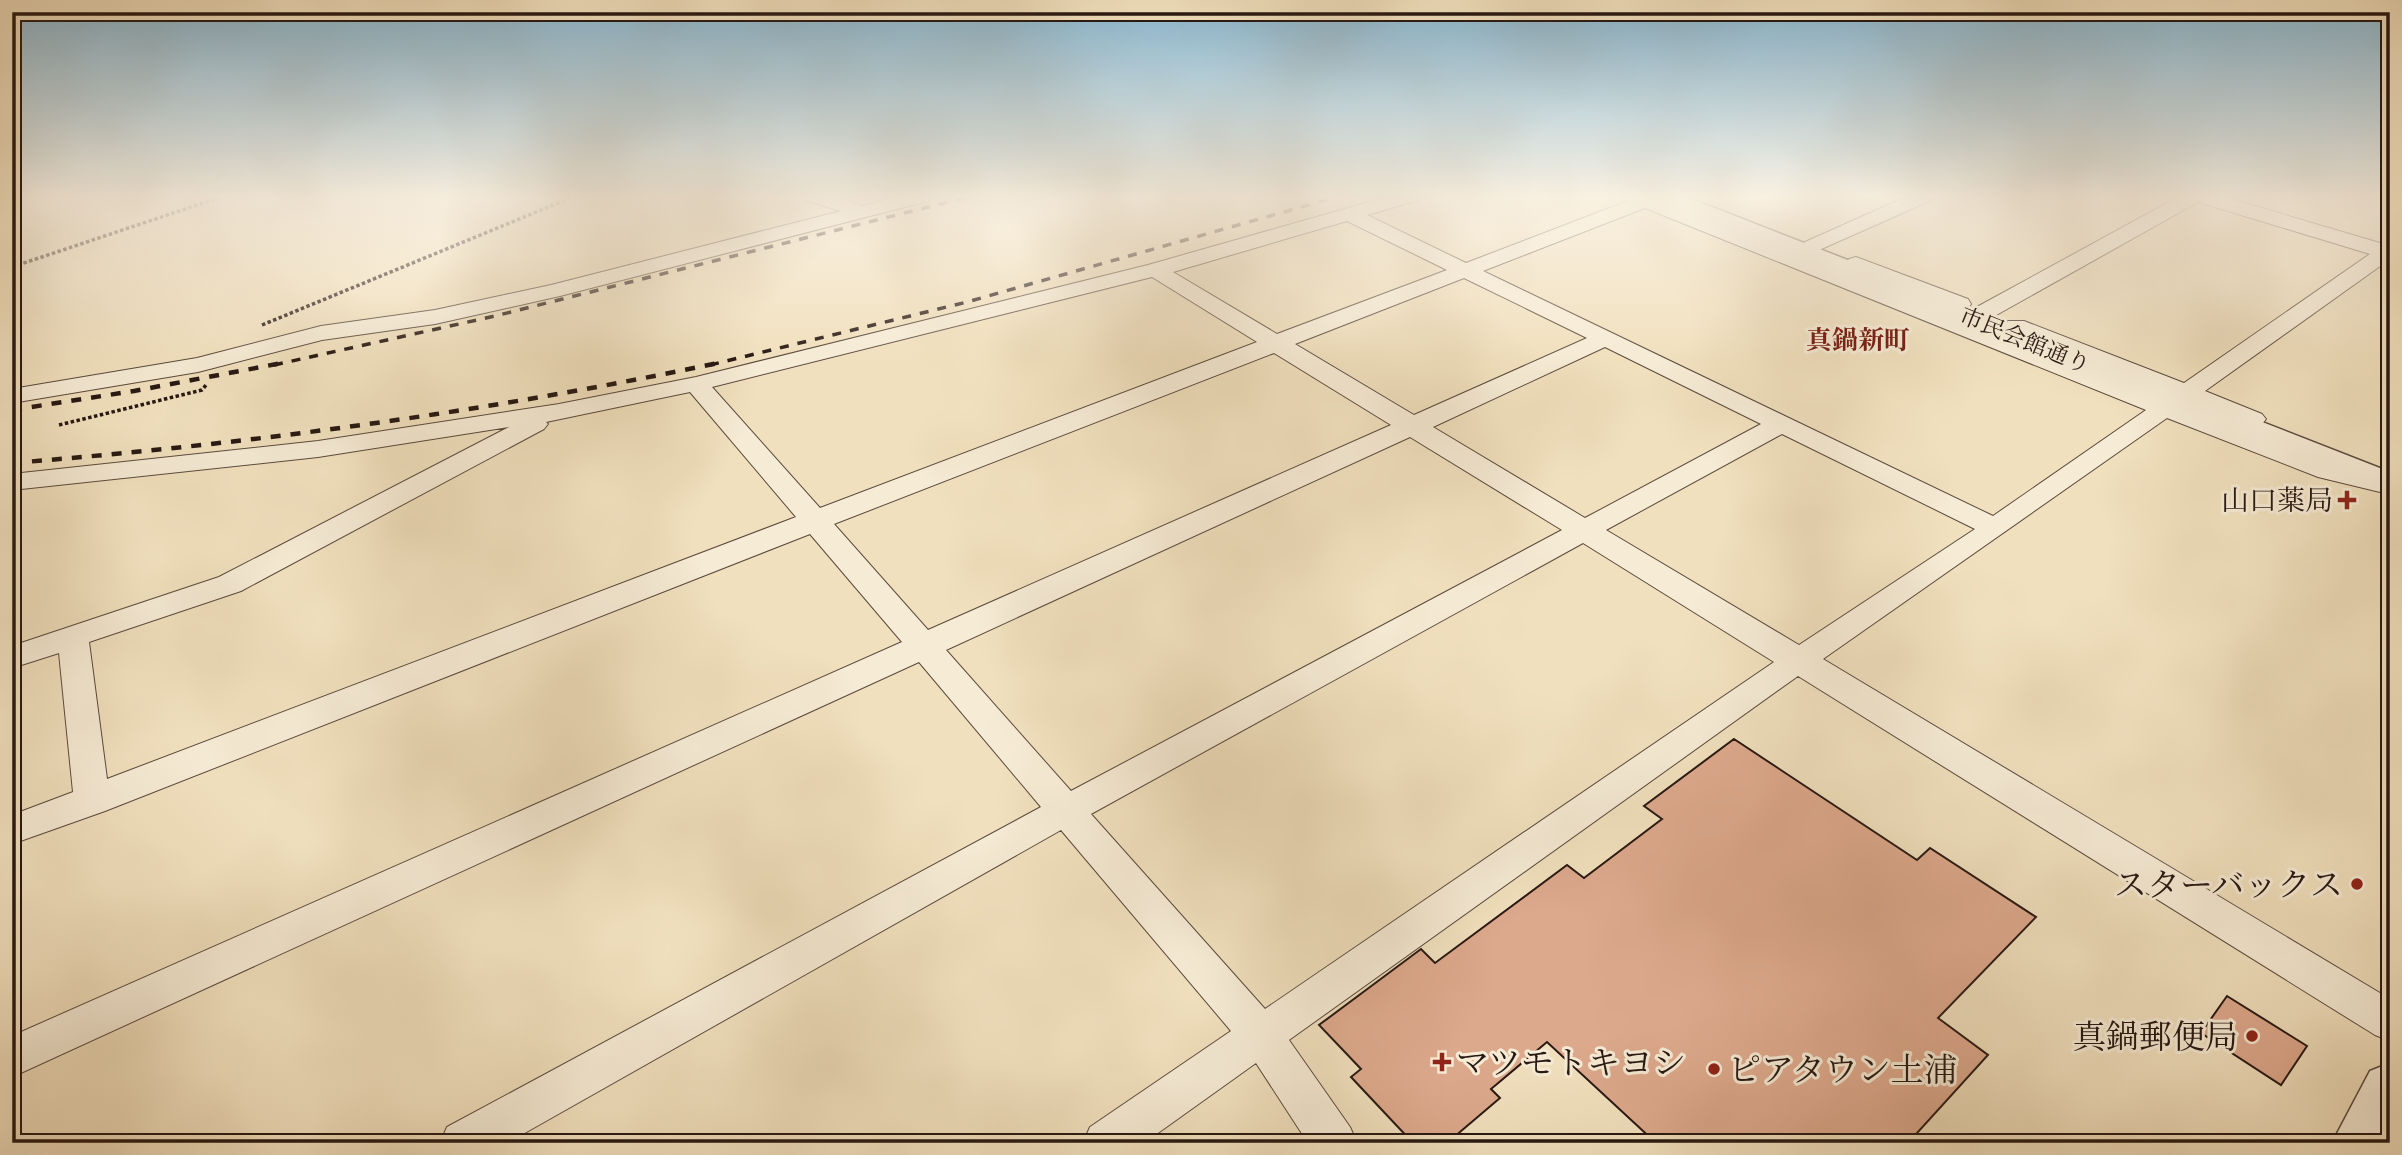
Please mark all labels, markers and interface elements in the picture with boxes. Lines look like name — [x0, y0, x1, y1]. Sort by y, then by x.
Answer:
street label: 市民会館通り — [1955, 300, 2095, 381]
district label: 真鍋新町 — [1806, 323, 1910, 358]
place label: 山口薬局 — [2221, 482, 2333, 520]
marker: 山口薬局 — [2339, 492, 2355, 508]
place label: スターバックス — [2114, 862, 2343, 907]
marker: スターバックス — [2349, 876, 2365, 892]
place label: 真鍋郵便局 — [2073, 1014, 2238, 1059]
marker: 真鍋郵便局 — [2244, 1028, 2260, 1044]
place label: マツモトキヨシ — [1456, 1040, 1686, 1085]
place label: ピアタウン土浦 — [1728, 1047, 1957, 1092]
marker: マツモトキヨシ — [1434, 1054, 1450, 1070]
marker: ピアタウン土浦 — [1706, 1061, 1722, 1077]

